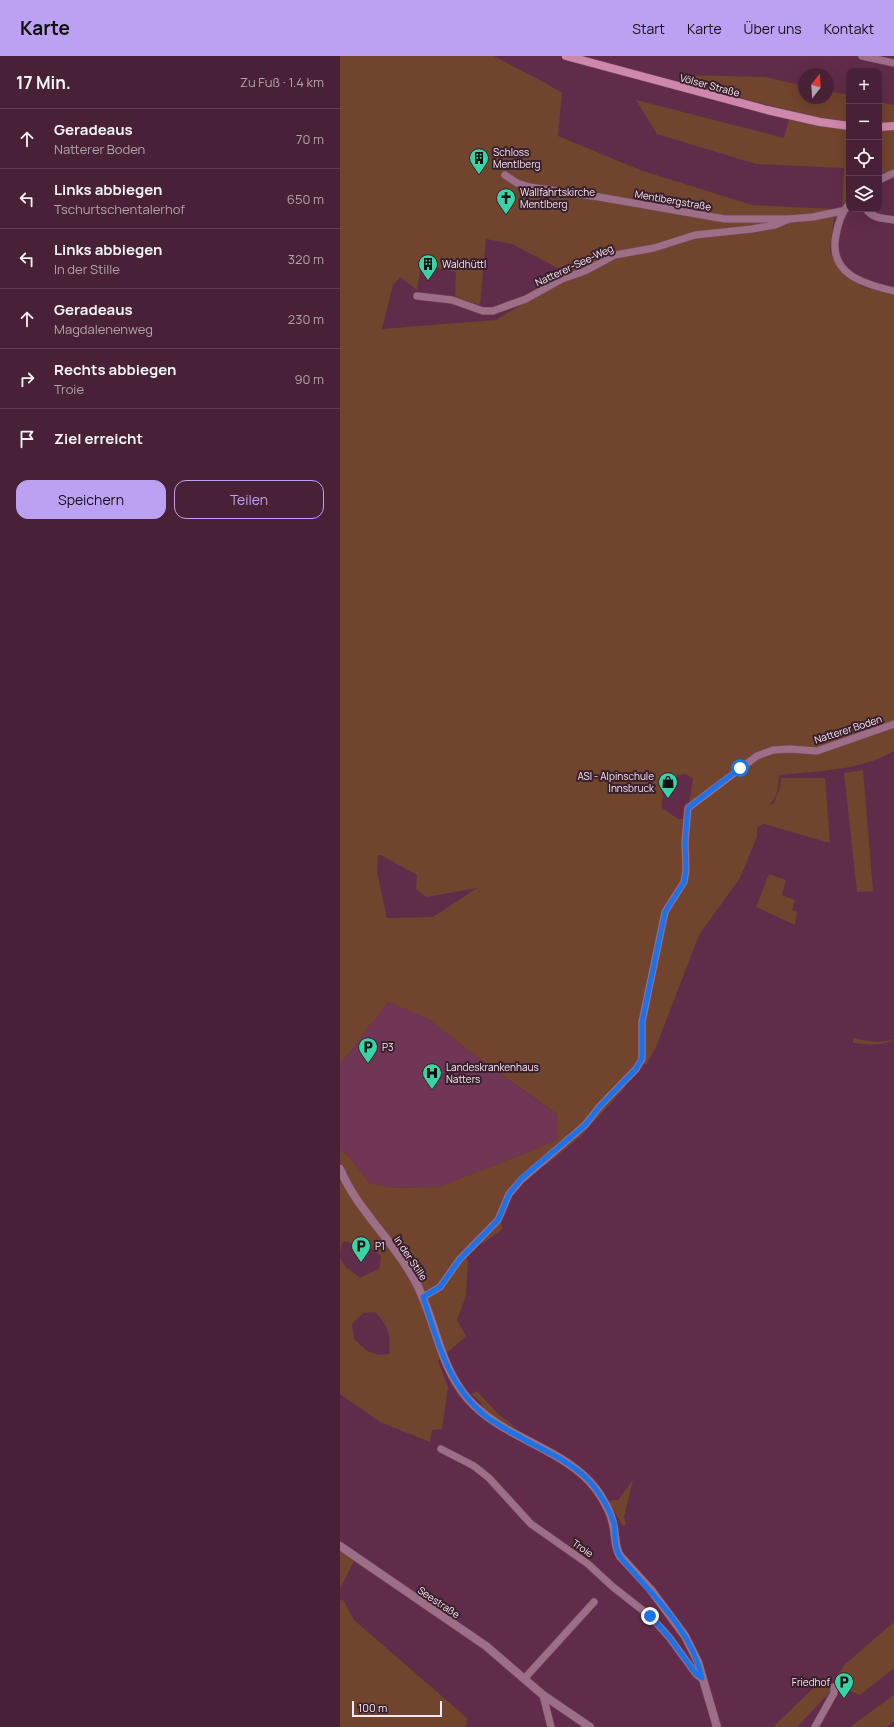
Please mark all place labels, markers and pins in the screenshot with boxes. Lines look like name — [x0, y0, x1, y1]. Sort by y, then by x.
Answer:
place label: Schloss Mentlberg — [493, 145, 541, 171]
building icon: Schloss Mentlberg — [468, 147, 490, 175]
place label: Wallfahrtskirche Mentlberg — [520, 185, 595, 211]
church icon: Wallfahrtskirche Mentlberg — [495, 187, 517, 215]
building icon: Waldhüttl — [417, 253, 439, 281]
place label: Waldhüttl — [442, 257, 486, 271]
place label: ASI - Alpinschule Innsbruck — [577, 769, 655, 795]
shop icon: ASI - Alpinschule Innsbruck — [657, 771, 679, 799]
parking icon: P3 — [357, 1036, 379, 1064]
place label: P3 — [382, 1040, 394, 1054]
place label: Landeskrankenhaus Natters — [446, 1060, 539, 1086]
hospital icon: Landeskrankenhaus Natters — [421, 1062, 443, 1090]
parking icon: P1 — [350, 1235, 372, 1263]
place label: P1 — [375, 1239, 385, 1253]
parking icon: Friedhof — [833, 1671, 855, 1699]
place label: Friedhof — [792, 1675, 830, 1689]

